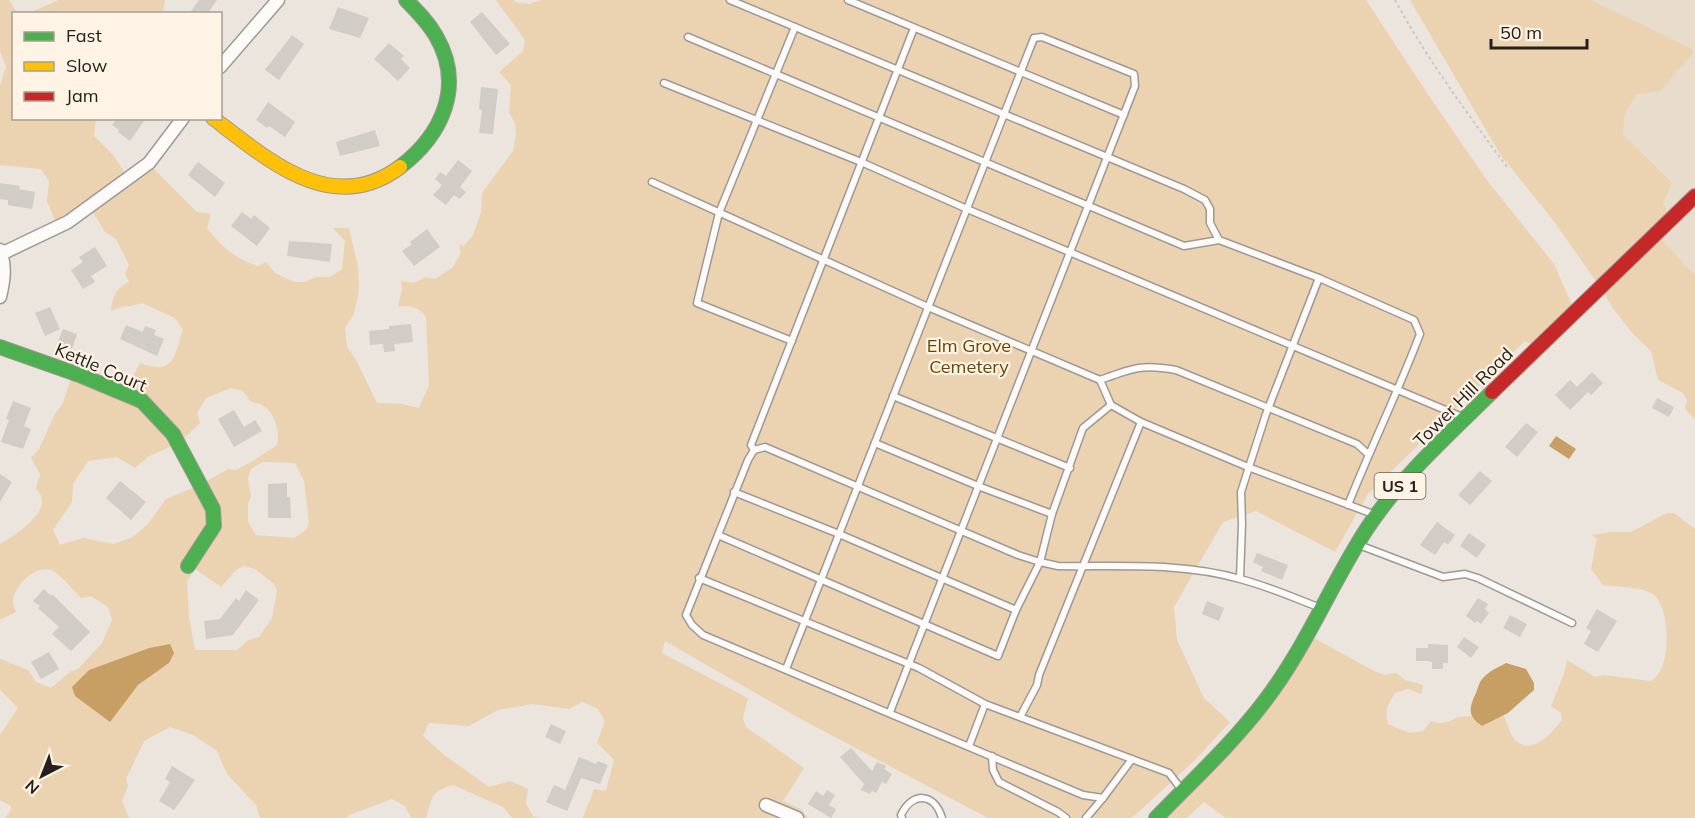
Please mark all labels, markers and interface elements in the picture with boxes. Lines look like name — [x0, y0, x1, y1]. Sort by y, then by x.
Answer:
legend — [12, 12, 222, 120]
scale bar — [1491, 12, 1587, 50]
text: 50 m — [1500, 21, 1542, 44]
text: Fast — [66, 24, 102, 47]
text: Slow — [66, 54, 108, 77]
text: Jam — [66, 84, 99, 107]
park label: Elm Grove Cemetery — [927, 334, 1011, 378]
street label: Kettle Court — [51, 337, 151, 397]
street label: Tower Hill Road — [1408, 342, 1518, 452]
road number: US 1 — [1374, 473, 1426, 499]
north arrow — [12, 746, 72, 806]
text: N — [21, 776, 43, 799]

